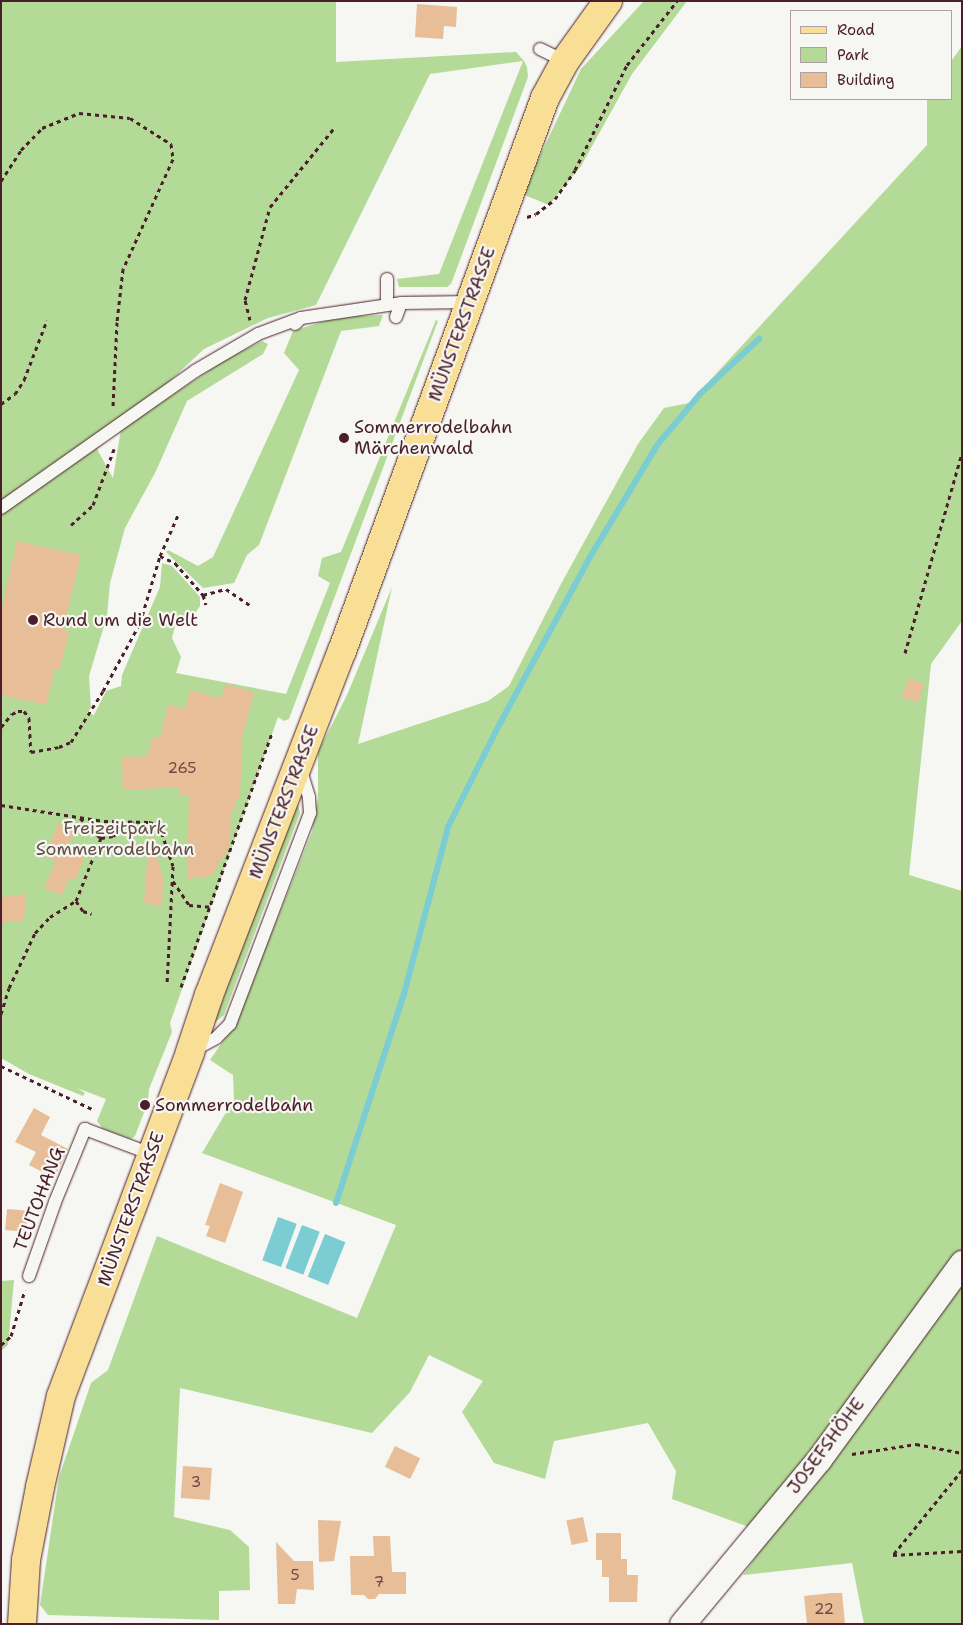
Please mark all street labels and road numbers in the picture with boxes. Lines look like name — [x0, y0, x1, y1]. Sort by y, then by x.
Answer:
street label: MÜNSTERSTRASSE — [424, 244, 500, 404]
street label: MÜNSTERSTRASSE — [245, 722, 323, 882]
street label: MÜNSTERSTRASSE — [93, 1129, 169, 1289]
street label: TEUTOHANG — [9, 1144, 69, 1254]
street label: JOSEFSHÖHE — [783, 1394, 869, 1498]

